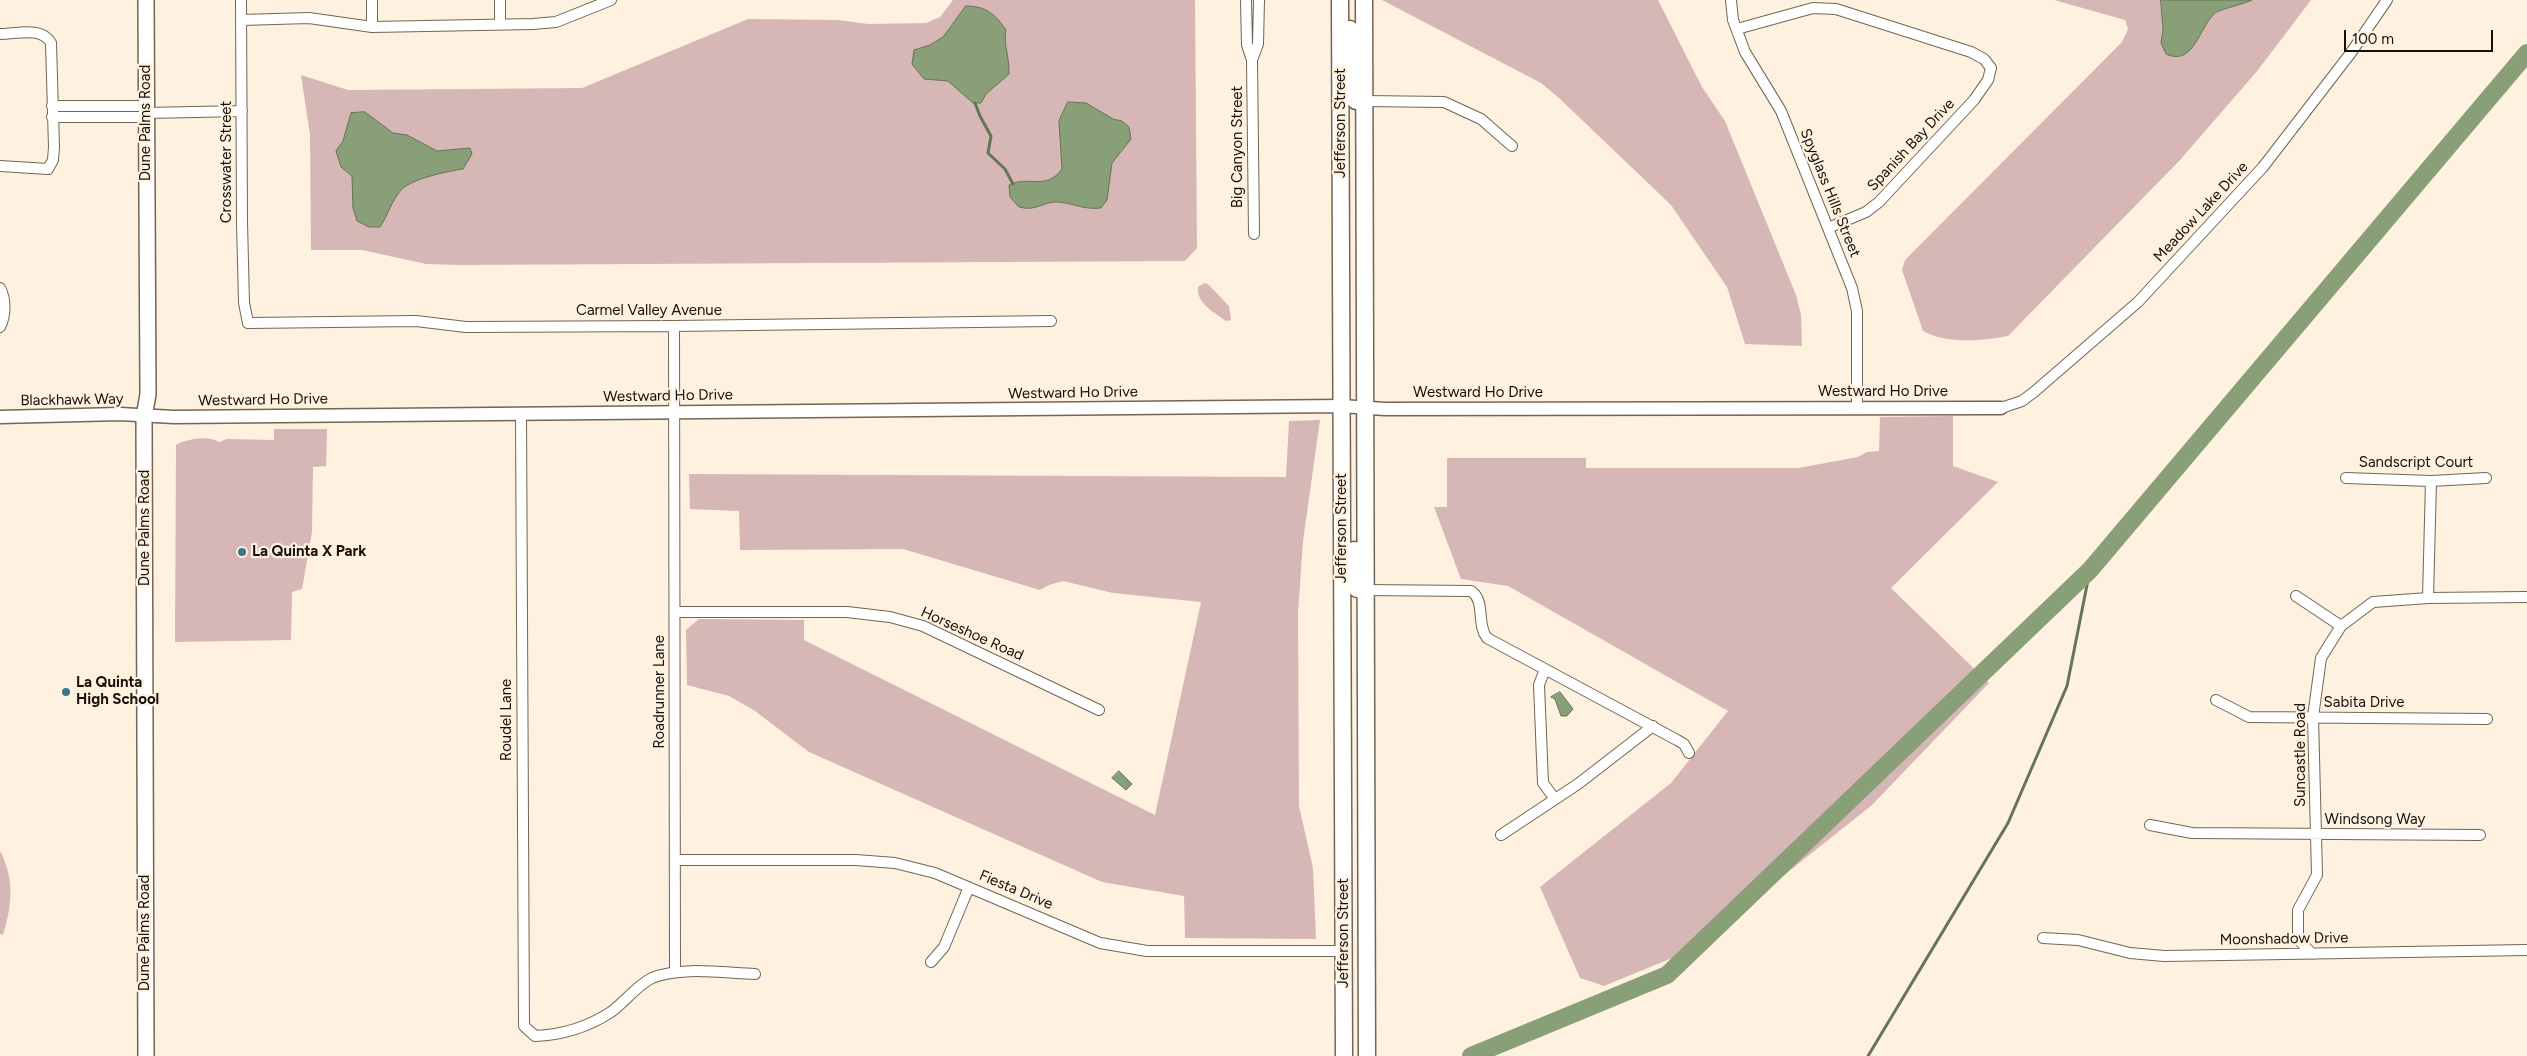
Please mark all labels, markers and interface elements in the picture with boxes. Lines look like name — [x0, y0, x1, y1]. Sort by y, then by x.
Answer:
scale bar — [2347, 20, 2496, 52]
text: 100 m — [2352, 30, 2394, 48]
street label: Dune Palms Road — [137, 65, 155, 181]
street label: Jefferson Street — [1332, 68, 1350, 178]
street label: Big Canyon Street — [1229, 86, 1247, 208]
street label: Spanish Bay Drive — [1864, 95, 1958, 195]
street label: Crosswater Street — [218, 101, 236, 223]
street label: Spyglass Hills Street — [1796, 126, 1864, 260]
street label: Meadow Lake Drive — [2150, 158, 2252, 266]
street label: Carmel Valley Avenue — [576, 302, 722, 320]
street label: Westward Ho Drive — [1008, 383, 1138, 403]
street label: Westward Ho Drive — [1818, 383, 1948, 401]
street label: Westward Ho Drive — [1413, 384, 1543, 402]
street label: Westward Ho Drive — [603, 386, 733, 406]
street label: Blackhawk Way — [20, 390, 124, 410]
street label: Westward Ho Drive — [198, 390, 328, 410]
street label: Sandscript Court — [2359, 454, 2473, 472]
street label: Dune Palms Road — [136, 470, 154, 586]
street label: Jefferson Street — [1333, 473, 1351, 583]
place label: La Quinta X Park — [252, 543, 366, 561]
marker: La Quinta X Park — [236, 546, 248, 558]
street label: Horseshoe Road — [918, 603, 1026, 665]
street label: Roadrunner Lane — [651, 635, 669, 749]
place label: La Quinta High School — [76, 674, 159, 709]
street label: Roudel Lane — [498, 679, 516, 761]
marker: La Quinta High School — [60, 686, 72, 698]
street label: Sabita Drive — [2324, 694, 2404, 712]
street label: Suncastle Road — [2292, 703, 2310, 807]
street label: Windsong Way — [2325, 811, 2425, 829]
street label: Fiesta Drive — [976, 866, 1056, 914]
street label: Dune Palms Road — [136, 875, 154, 991]
street label: Jefferson Street — [1335, 878, 1353, 988]
street label: Moonshadow Drive — [2219, 929, 2349, 949]

